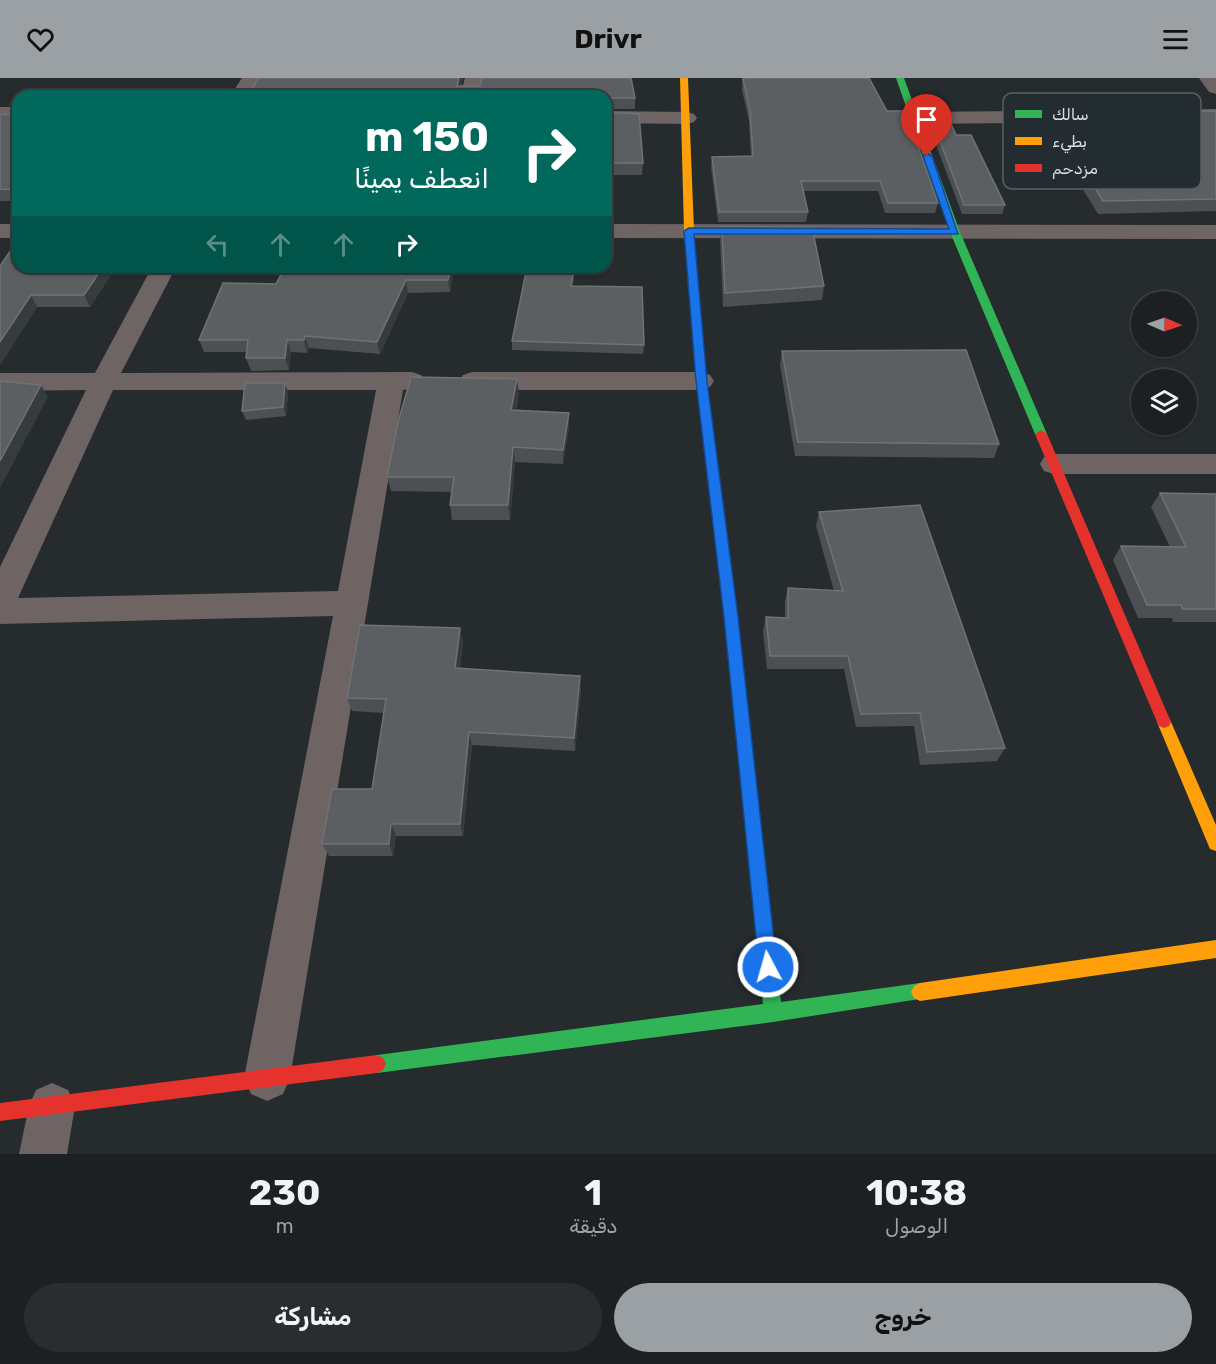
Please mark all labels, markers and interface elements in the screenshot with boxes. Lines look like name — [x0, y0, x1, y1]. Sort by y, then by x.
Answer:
icon: heart — [24, 23, 57, 56]
text: Drivr — [574, 23, 642, 55]
icon: menu — [1159, 23, 1192, 56]
legend — [1003, 93, 1201, 189]
pin — [901, 94, 952, 156]
icon: arrive — [910, 103, 943, 136]
text: سالك — [1052, 105, 1089, 124]
text: 150 m — [365, 112, 489, 162]
icon: right — [510, 114, 588, 192]
text: بطيء — [1052, 132, 1087, 154]
text: مزدحم — [1052, 159, 1098, 179]
text: انعطف يمينًا — [354, 163, 489, 195]
icon: left — [201, 228, 234, 261]
icon: ahead — [264, 228, 297, 261]
icon: ahead — [327, 228, 360, 261]
icon: right — [390, 228, 423, 261]
north arrow — [1131, 291, 1197, 357]
map controls — [1131, 291, 1197, 435]
button: layers — [1131, 369, 1197, 435]
position arrow — [736, 935, 800, 999]
text: 230 — [249, 1171, 320, 1214]
text: 1 — [584, 1171, 602, 1214]
text: 10:38 — [866, 1171, 967, 1214]
text: m — [276, 1214, 293, 1238]
text: دقيقة — [569, 1214, 617, 1238]
text: الوصول — [885, 1214, 948, 1238]
button: مشاركة — [24, 1283, 602, 1352]
button: خروج — [614, 1283, 1192, 1352]

